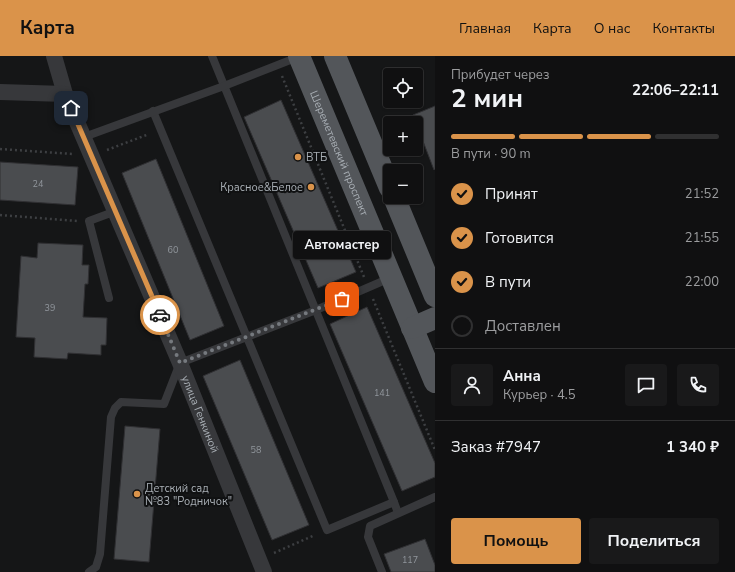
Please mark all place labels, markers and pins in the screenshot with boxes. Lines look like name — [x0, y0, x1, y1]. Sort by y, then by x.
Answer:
pin — [54, 91, 88, 125]
place label: ВТБ — [306, 150, 327, 165]
marker: ВТБ — [293, 152, 303, 162]
place label: Красное&Белое — [220, 180, 303, 195]
marker: Красное&Белое — [306, 182, 316, 192]
callout: Автомастер — [293, 231, 391, 259]
pin — [325, 282, 359, 316]
place label: Детский сад №83 "Родничок" — [145, 481, 232, 509]
marker: Детский сад №83 "Родничок" — [132, 489, 142, 499]

